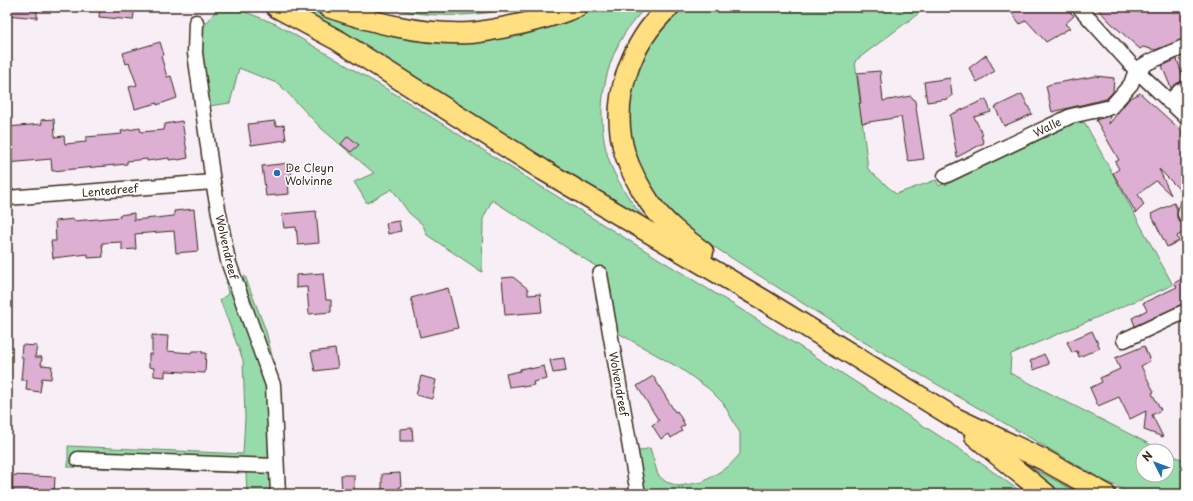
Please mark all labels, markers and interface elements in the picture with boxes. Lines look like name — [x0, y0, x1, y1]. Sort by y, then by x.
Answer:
street label: Walle — [1030, 113, 1064, 141]
place label: De Cleyn Wolvinne — [285, 159, 334, 189]
marker: De Cleyn Wolvinne — [272, 168, 282, 178]
street label: Lentedreef — [81, 179, 140, 201]
street label: Wolvendreef — [211, 213, 243, 282]
street label: Wolvendreef — [605, 350, 633, 419]
north arrow — [1135, 443, 1175, 483]
text: N — [1138, 447, 1157, 465]

